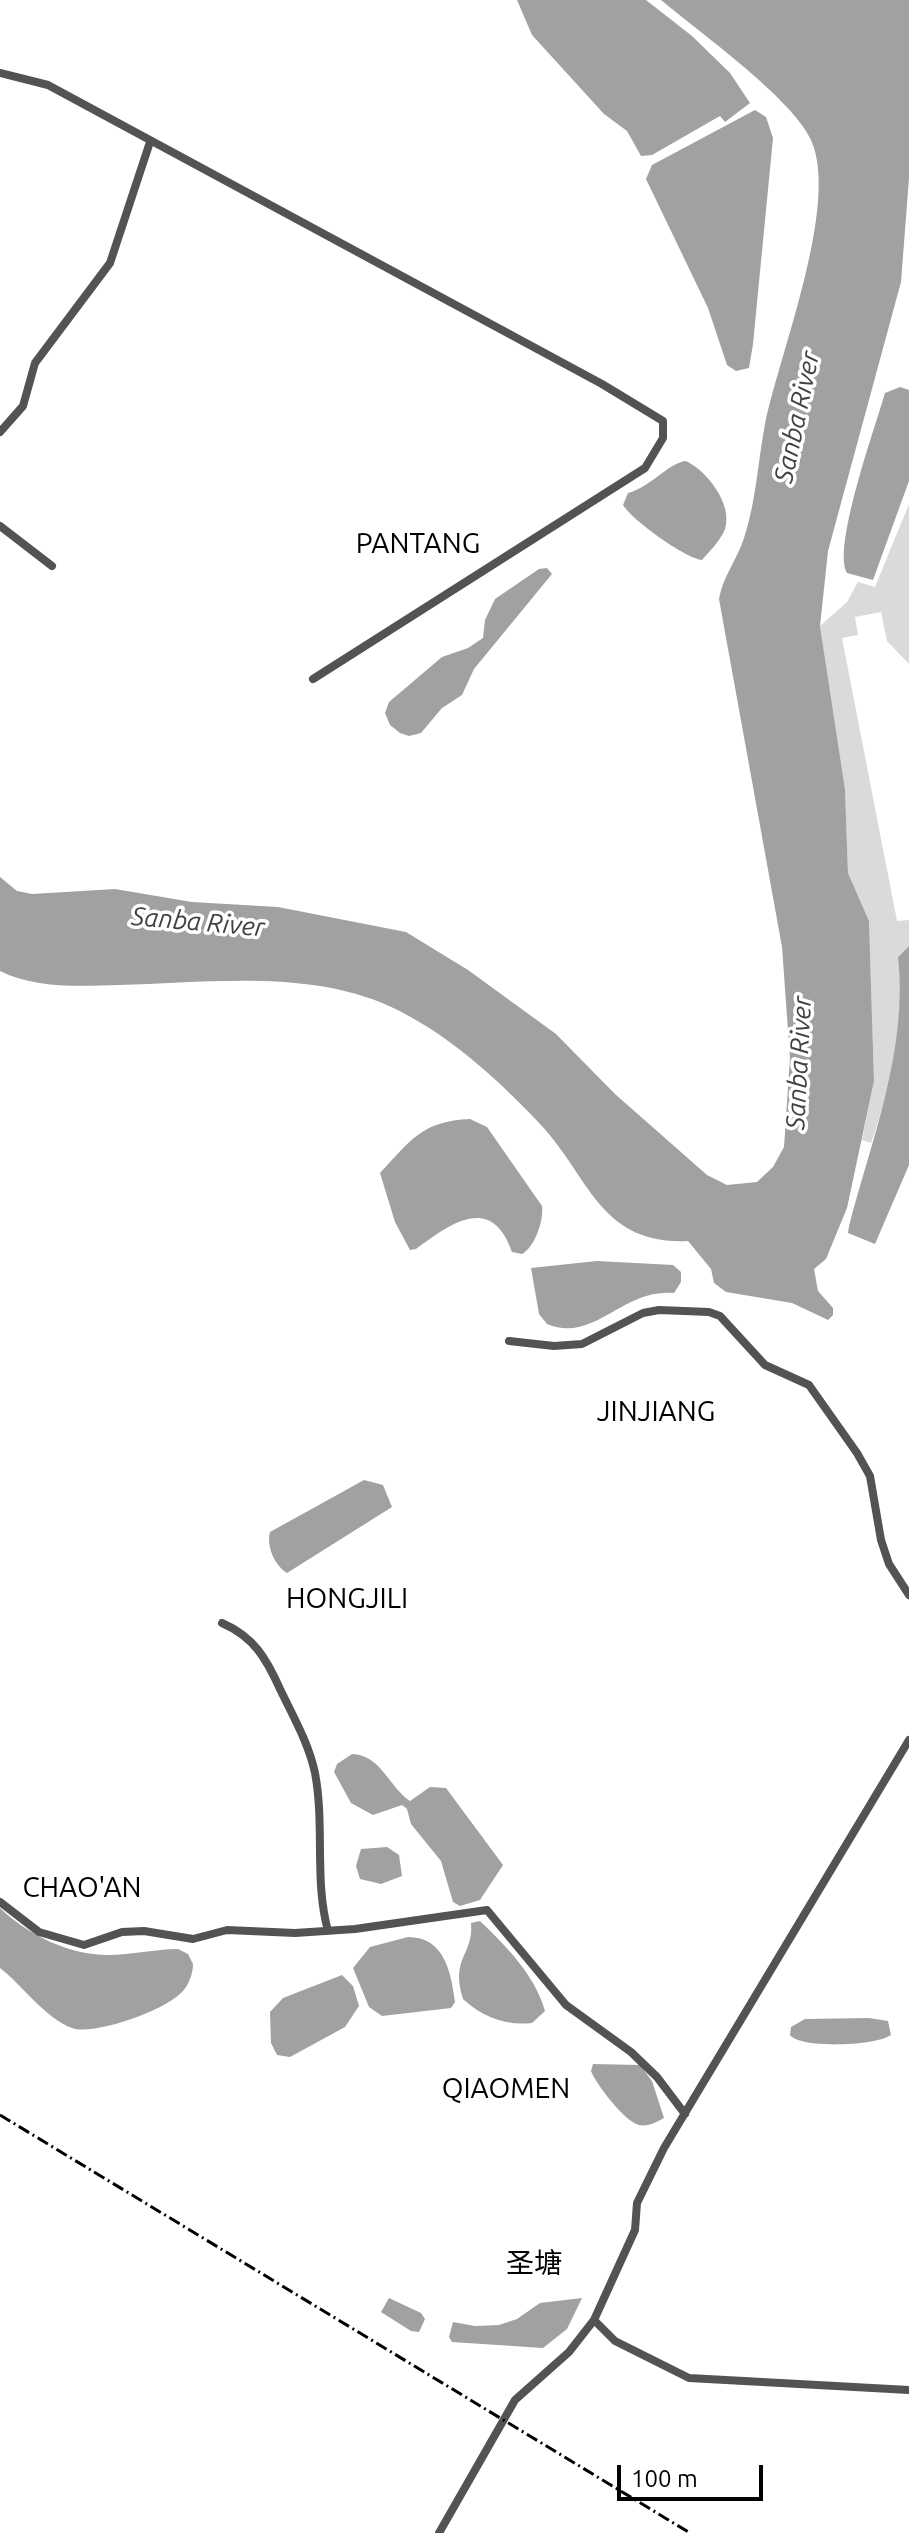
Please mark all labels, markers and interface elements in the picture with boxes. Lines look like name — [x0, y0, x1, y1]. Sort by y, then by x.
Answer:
water label: Sanba River — [768, 348, 826, 486]
district label: PANTANG — [349, 527, 487, 561]
water label: Sanba River — [130, 901, 266, 943]
water label: Sanba River — [780, 995, 818, 1131]
district label: JINJIANG — [589, 1395, 723, 1429]
district label: HONGJILI — [278, 1582, 416, 1616]
district label: CHAO'AN — [15, 1871, 149, 1905]
district label: QIAOMEN — [435, 2072, 577, 2106]
district label: 圣塘 — [506, 2247, 562, 2281]
scale bar — [621, 2449, 767, 2499]
text: 100 m — [631, 2465, 698, 2492]

